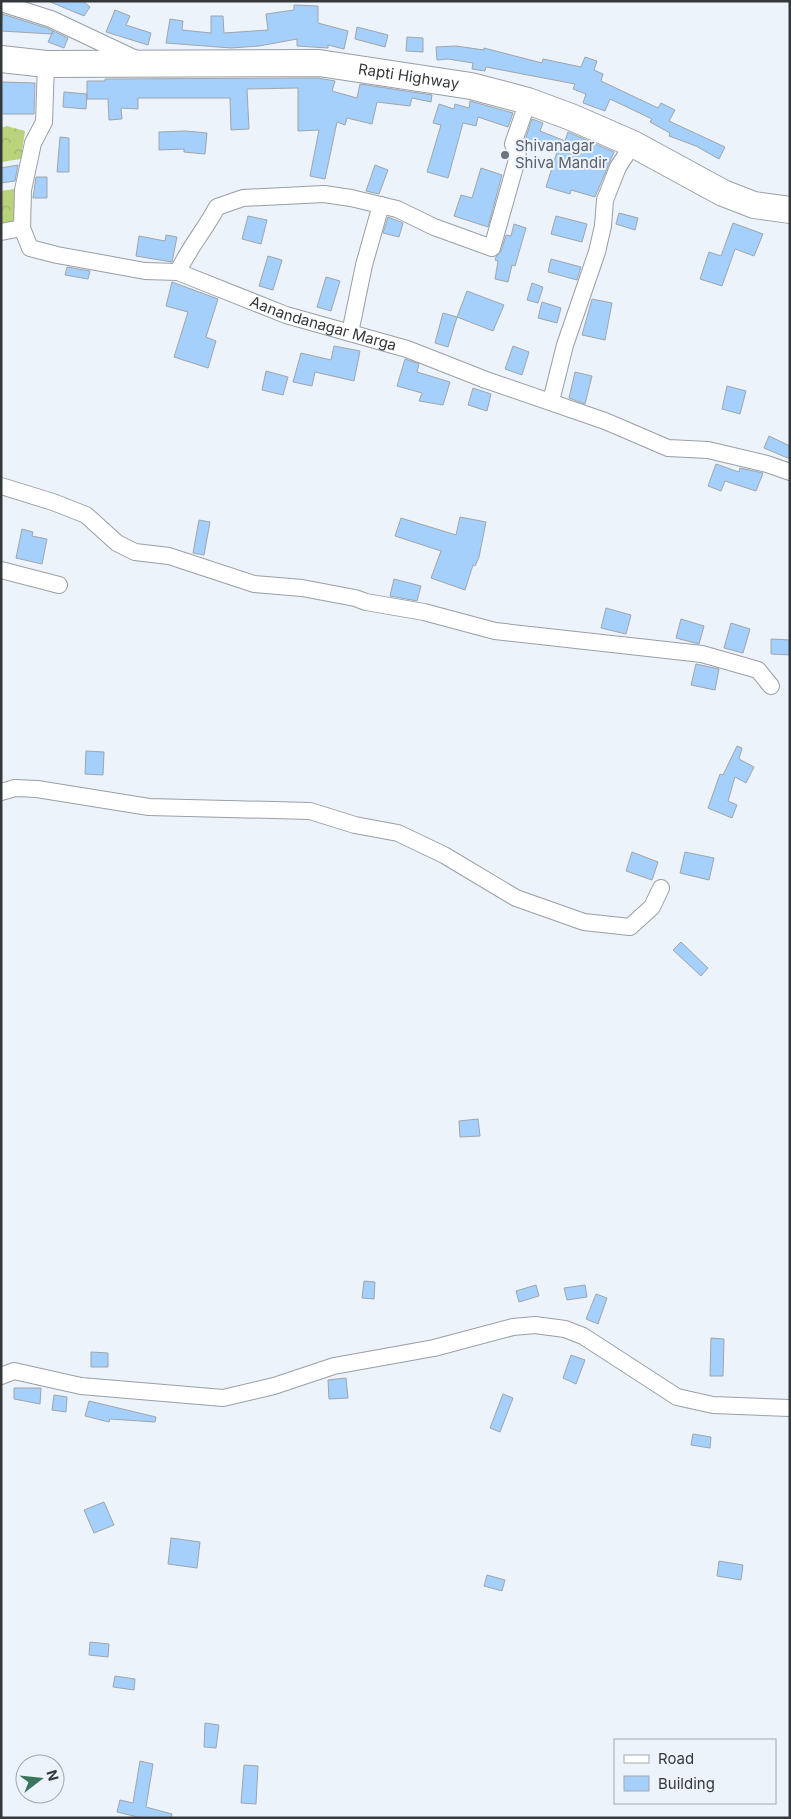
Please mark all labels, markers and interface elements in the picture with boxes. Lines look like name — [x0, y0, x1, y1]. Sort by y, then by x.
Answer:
street label: Rapti Highway — [357, 59, 461, 93]
place label: Shivanagar Shiva Mandir — [515, 136, 608, 172]
marker: Shivanagar Shiva Mandir — [499, 149, 511, 161]
street label: Aanandanagar Marga — [247, 292, 399, 355]
legend — [614, 1739, 776, 1804]
text: Road — [658, 1749, 694, 1768]
north arrow — [15, 1754, 65, 1804]
text: N — [43, 1768, 63, 1783]
text: Building — [658, 1774, 715, 1793]

